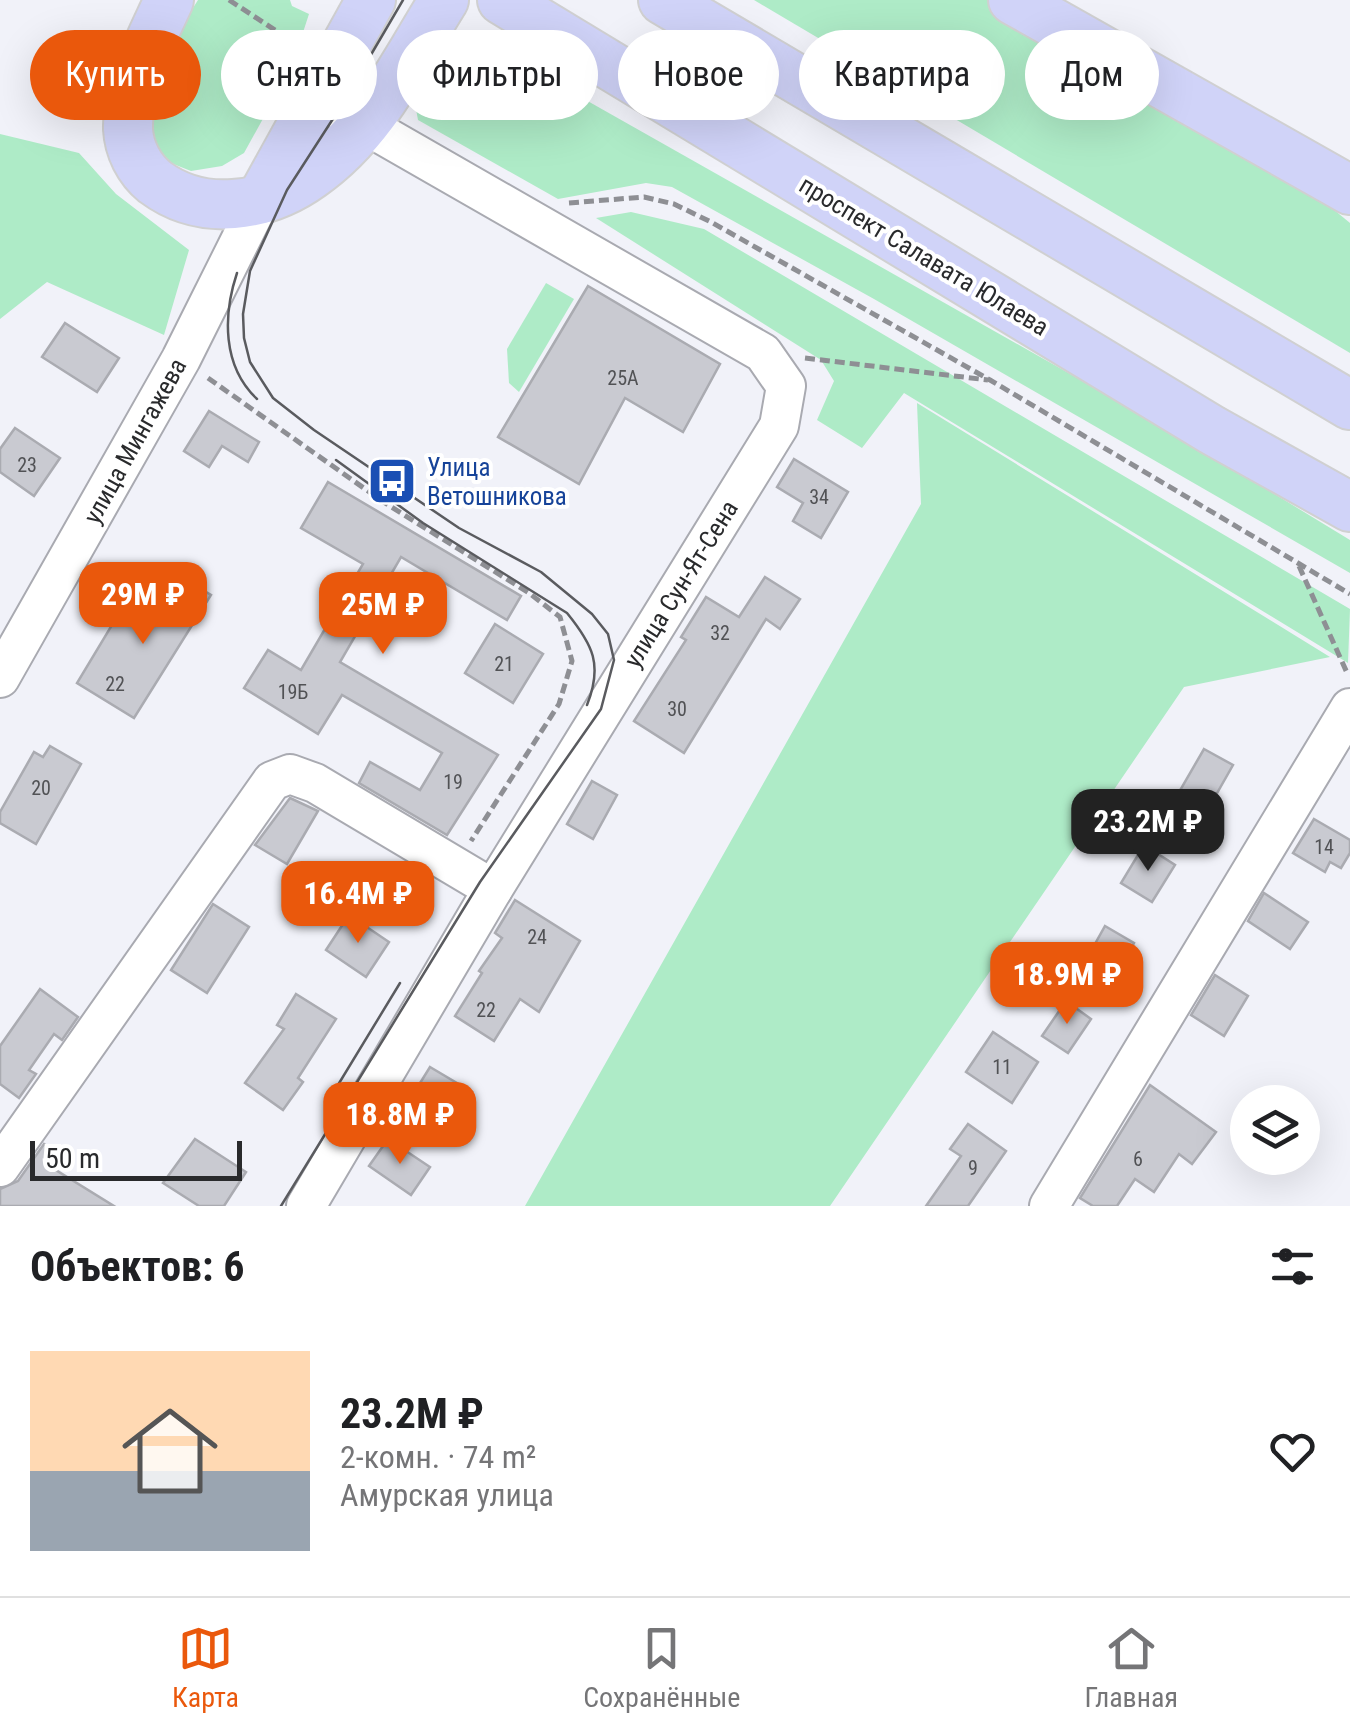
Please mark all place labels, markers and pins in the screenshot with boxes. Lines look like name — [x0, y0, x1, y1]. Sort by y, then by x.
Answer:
place label: Улица Ветошникова — [427, 453, 567, 511]
bus stop icon: Улица Ветошникова — [366, 455, 418, 507]
pin: 29M ₽ — [73, 562, 213, 647]
pin: 25M ₽ — [313, 572, 453, 657]
pin: 23.2M ₽ — [1056, 789, 1240, 874]
pin: 16.4M ₽ — [266, 861, 450, 946]
pin: 18.9M ₽ — [975, 942, 1159, 1027]
pin: 18.8M ₽ — [308, 1082, 492, 1167]

